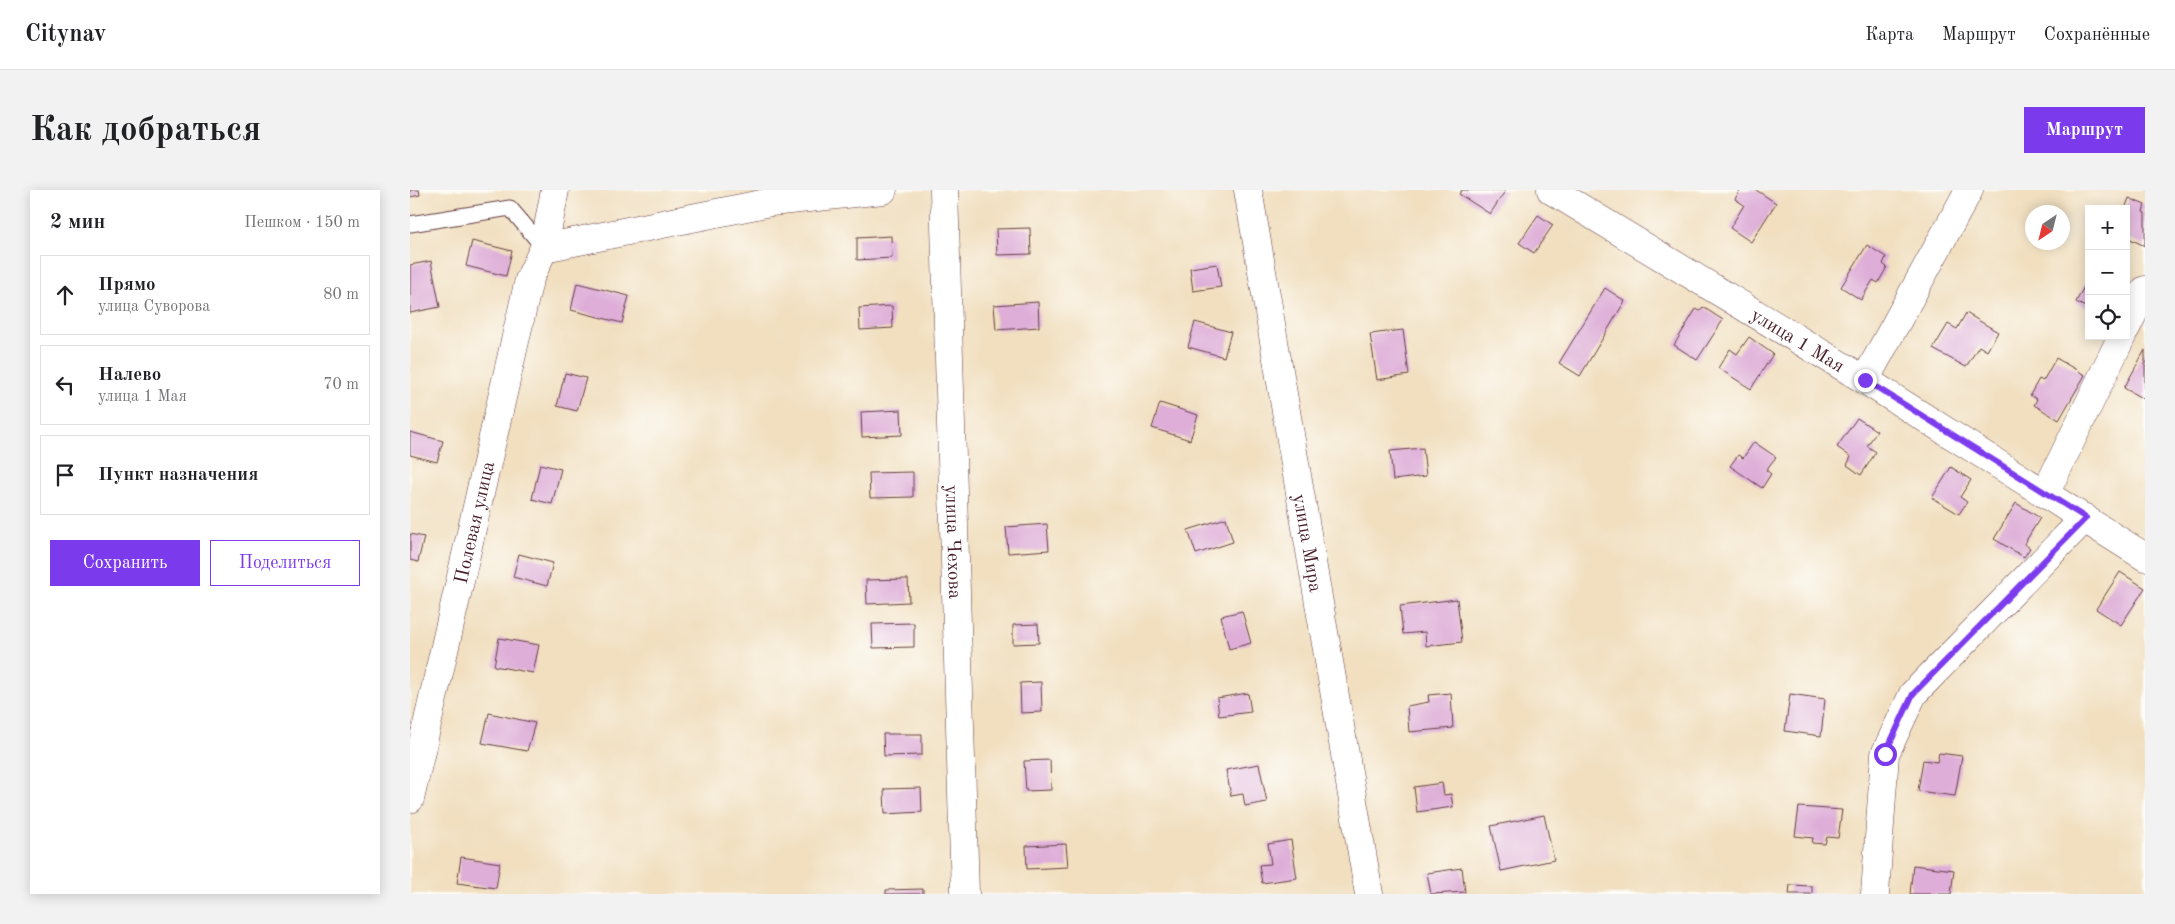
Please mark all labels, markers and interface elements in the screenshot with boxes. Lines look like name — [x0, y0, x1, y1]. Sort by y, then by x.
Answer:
text: Citynav — [25, 23, 106, 47]
text: Карта — [1865, 26, 1914, 44]
text: Маршрут — [1942, 26, 2016, 44]
text: Сохранённые — [2044, 26, 2150, 44]
button: Маршрут — [2024, 107, 2145, 153]
text: Как добраться — [30, 113, 261, 148]
north arrow — [2025, 205, 2070, 250]
map controls — [2085, 205, 2130, 340]
button: + — [2085, 205, 2130, 250]
text: 2 мин — [50, 212, 105, 233]
text: Пешком · 150 m — [244, 215, 360, 231]
button: − — [2085, 250, 2130, 295]
text: Прямо — [98, 276, 156, 295]
icon: ahead — [51, 281, 79, 309]
text: 80 m — [323, 287, 359, 303]
button: locate — [2085, 295, 2130, 340]
text: улица Суворова — [98, 299, 210, 315]
street label: улица 1 Мая — [1747, 306, 1847, 377]
text: Налево — [98, 366, 161, 385]
route end — [1854, 369, 1877, 392]
icon: left — [51, 371, 79, 399]
text: 70 m — [323, 377, 359, 393]
text: улица 1 Мая — [98, 389, 187, 405]
street label: Полевая улица — [453, 459, 499, 586]
icon: arrive — [51, 461, 79, 489]
text: Пункт назначения — [98, 466, 258, 485]
street label: улица Чехова — [941, 485, 963, 600]
street label: улица Мира — [1288, 493, 1324, 594]
button: Сохранить — [50, 540, 200, 586]
button: Поделиться — [210, 540, 360, 586]
route start — [1874, 743, 1897, 766]

